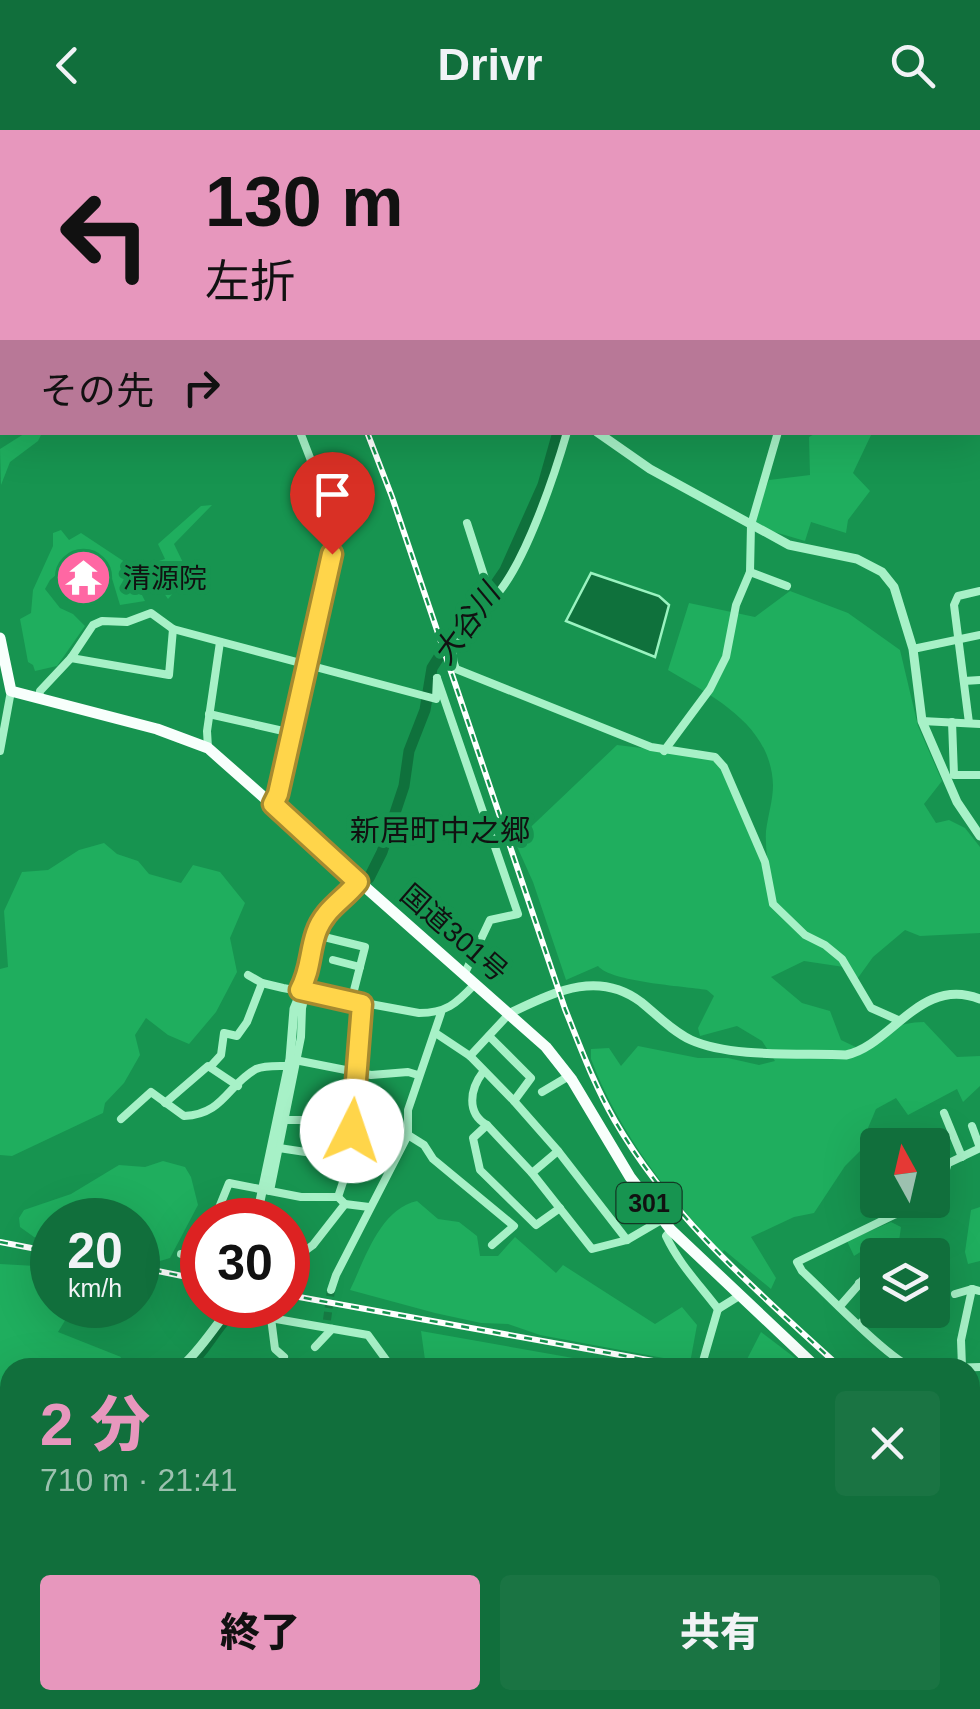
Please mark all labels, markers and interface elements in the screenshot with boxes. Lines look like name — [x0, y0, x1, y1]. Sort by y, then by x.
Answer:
icon: back — [40, 38, 95, 93]
icon: search — [885, 38, 940, 93]
text: Drivr — [437, 39, 543, 90]
text: 130 m — [205, 163, 403, 241]
icon: left — [40, 170, 170, 300]
text: 左折 — [205, 256, 295, 307]
icon: right — [174, 360, 229, 415]
text: その先 — [40, 370, 154, 412]
pin — [290, 452, 375, 555]
icon: arrive — [305, 467, 360, 522]
temple icon: 清源院 — [54, 548, 114, 608]
place label: 清源院 — [123, 563, 207, 594]
water label: 大谷川 — [426, 575, 508, 670]
district label: 新居町中之郷 — [350, 814, 530, 847]
street label: 国道301号 — [395, 878, 513, 988]
position arrow — [300, 1079, 404, 1183]
north arrow — [860, 1128, 950, 1218]
map controls — [860, 1128, 950, 1328]
road number: 301 — [616, 1183, 682, 1223]
speed limit sign: 30 — [180, 1198, 310, 1328]
text: 20 — [67, 1223, 123, 1279]
button: layers — [860, 1238, 950, 1328]
text: km/h — [68, 1274, 122, 1302]
text: 2 分 — [40, 1391, 150, 1458]
button: close — [835, 1391, 940, 1496]
text: 710 m · 21:41 — [40, 1462, 237, 1498]
button: 終了 — [40, 1575, 480, 1690]
button: 共有 — [500, 1575, 940, 1690]

